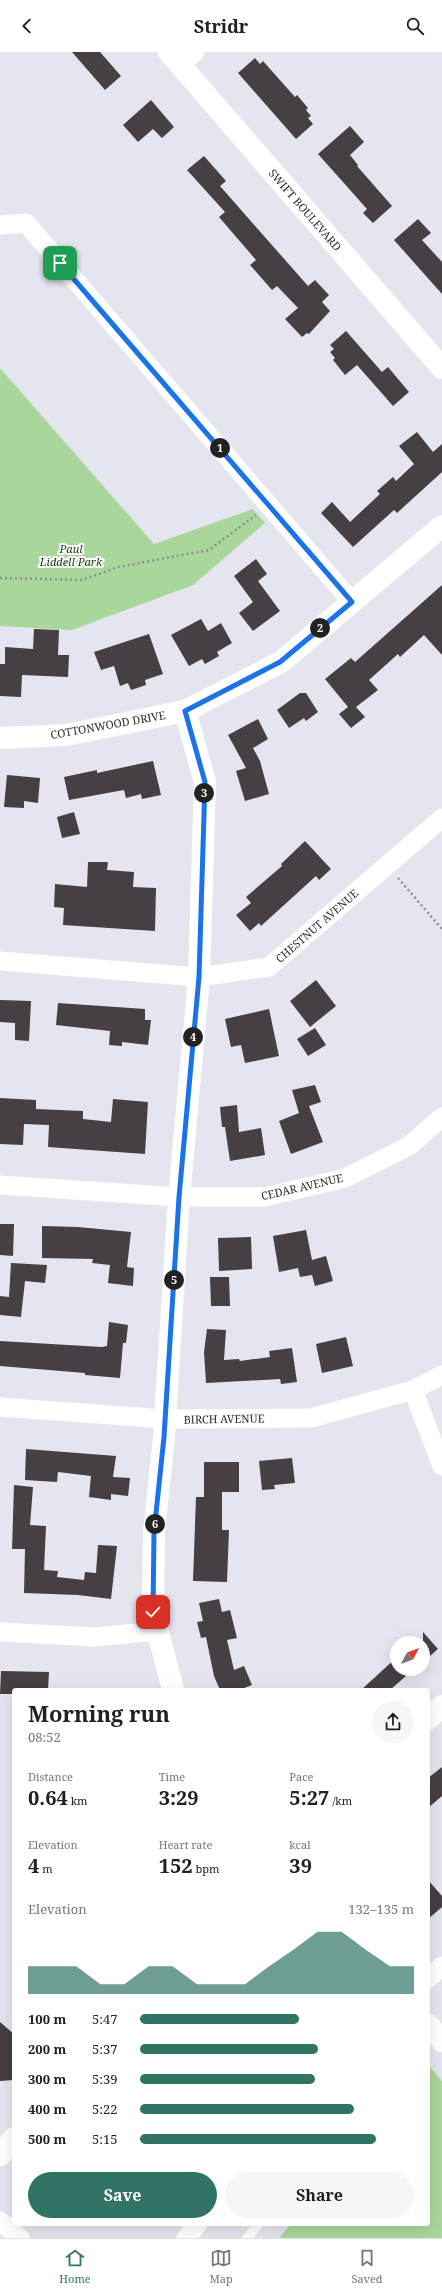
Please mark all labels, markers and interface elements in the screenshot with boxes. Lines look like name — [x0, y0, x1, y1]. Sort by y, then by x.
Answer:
text: Stridr — [194, 14, 248, 38]
icon: back — [16, 15, 38, 37]
icon: search — [404, 15, 426, 37]
street label: SWIFT BOULEVARD — [266, 166, 345, 254]
pin — [43, 246, 77, 280]
icon: arrive — [49, 252, 71, 274]
pin: 1 — [210, 438, 230, 458]
text: 1 — [217, 440, 223, 455]
park label: Paul Liddell Park — [39, 541, 103, 569]
pin: 2 — [310, 618, 330, 638]
text: 2 — [317, 620, 323, 635]
street label: COTTONWOOD DRIVE — [49, 707, 167, 742]
pin: 3 — [194, 783, 214, 803]
text: 3 — [201, 785, 207, 800]
street label: CHESTNUT AVENUE — [272, 885, 361, 966]
pin: 4 — [183, 1027, 203, 1047]
text: 4 — [190, 1029, 196, 1044]
street label: CEDAR AVENUE — [260, 1170, 344, 1203]
pin: 5 — [164, 1270, 184, 1290]
text: 5 — [171, 1272, 177, 1287]
street label: BIRCH AVENUE — [183, 1410, 265, 1427]
pin: 6 — [145, 1514, 165, 1534]
text: 6 — [152, 1516, 158, 1531]
pin — [136, 1595, 170, 1629]
icon: check — [142, 1601, 164, 1623]
north arrow — [390, 1636, 430, 1676]
map controls — [390, 1636, 430, 1676]
text: Morning run — [28, 1698, 170, 1728]
button: share — [372, 1701, 414, 1743]
text: 08:52 — [28, 1728, 61, 1746]
text: Distance — [28, 1769, 73, 1784]
text: Time — [159, 1769, 185, 1784]
text: Pace — [289, 1769, 313, 1784]
text: 0.64 — [28, 1784, 68, 1811]
text: 3:29 — [159, 1784, 199, 1811]
text: 5:27 — [289, 1784, 329, 1811]
text: km — [68, 1793, 87, 1808]
text: /km — [329, 1793, 352, 1808]
text: Elevation — [28, 1837, 78, 1852]
text: Heart rate — [159, 1837, 212, 1852]
text: kcal — [289, 1837, 311, 1852]
text: 4 — [28, 1852, 39, 1879]
text: 152 — [159, 1852, 193, 1879]
text: 39 — [289, 1852, 312, 1879]
text: m — [39, 1861, 53, 1876]
text: bpm — [193, 1861, 219, 1876]
text: Elevation — [28, 1900, 87, 1918]
text: 132–135 m — [348, 1900, 414, 1918]
text: 100 m — [28, 2010, 66, 2028]
text: 5:47 — [92, 2010, 118, 2028]
text: 200 m — [28, 2040, 66, 2058]
text: 5:37 — [92, 2040, 118, 2058]
text: 300 m — [28, 2070, 66, 2088]
text: 5:39 — [92, 2070, 118, 2088]
text: 400 m — [28, 2100, 66, 2118]
text: 5:22 — [92, 2100, 118, 2118]
text: 500 m — [28, 2130, 66, 2148]
text: 5:15 — [92, 2130, 118, 2148]
button: Save — [28, 2172, 217, 2218]
button: Share — [225, 2172, 414, 2218]
tab: Home — [59, 2247, 91, 2286]
tab: Map — [209, 2247, 233, 2286]
tab: Saved — [351, 2247, 383, 2286]

